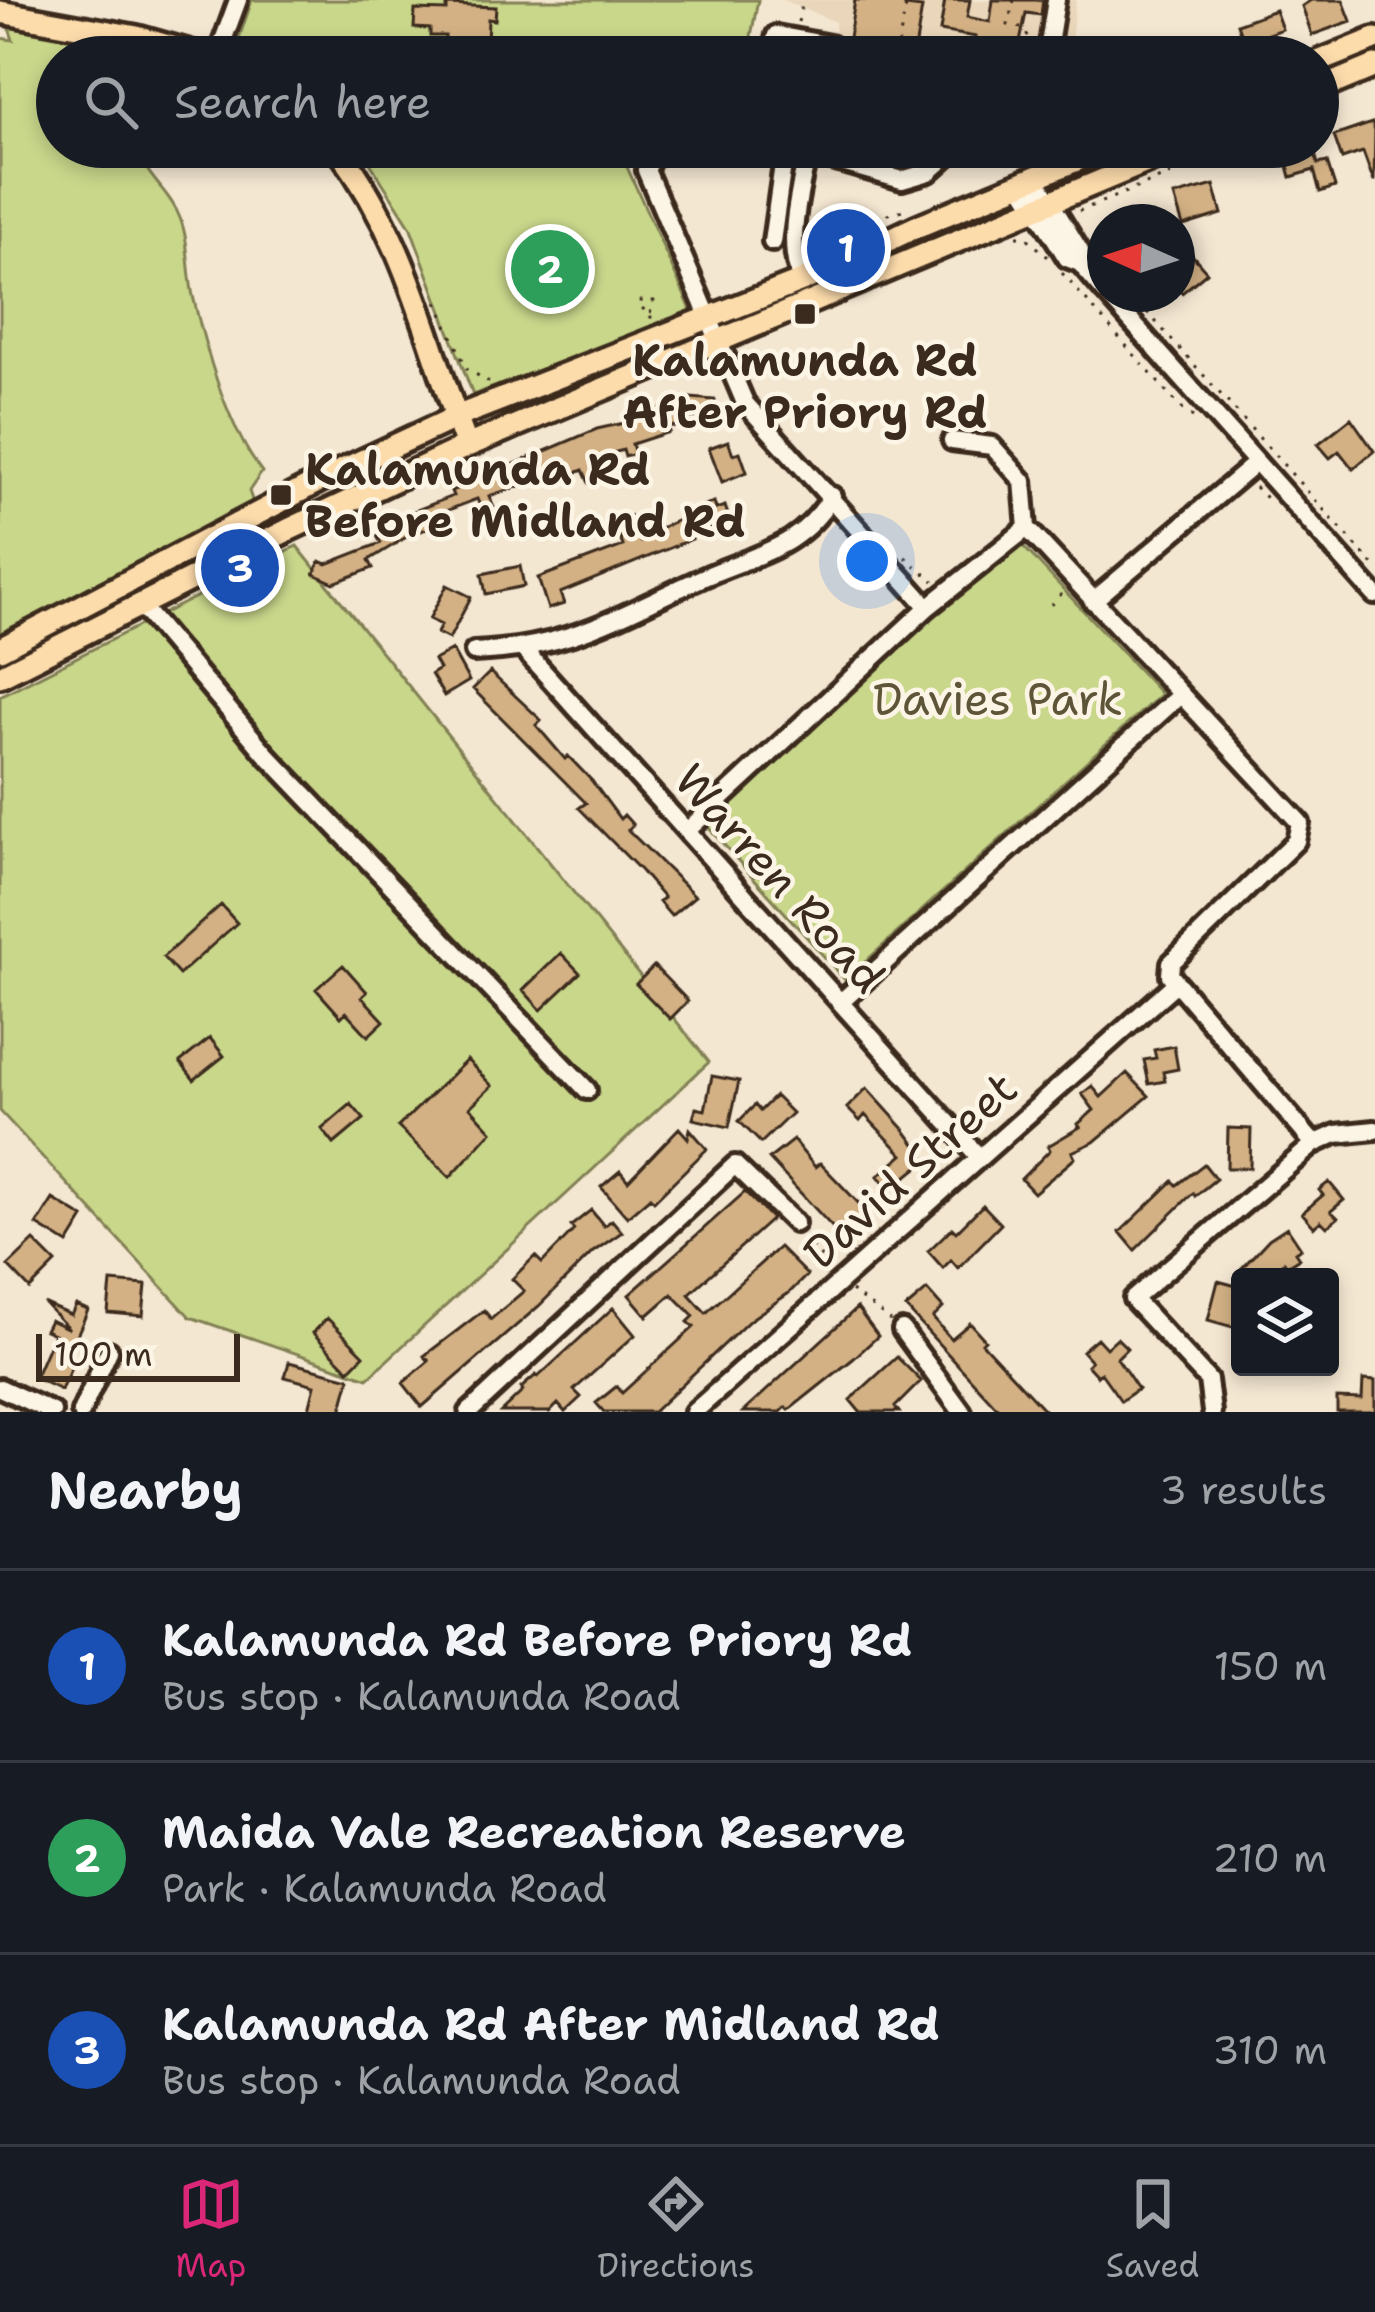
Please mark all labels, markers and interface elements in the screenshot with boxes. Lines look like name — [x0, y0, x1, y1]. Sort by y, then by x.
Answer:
search box — [36, 36, 1339, 168]
icon: search — [78, 69, 144, 135]
text: Search here — [174, 72, 431, 132]
pin: 1 — [807, 203, 885, 293]
north arrow — [1087, 204, 1195, 312]
pin: 2 — [511, 224, 589, 314]
marker: Kalamunda Rd After Priory Rd — [792, 301, 818, 327]
place label: Kalamunda Rd After Priory Rd — [623, 330, 987, 442]
place label: Kalamunda Rd Before Midland Rd — [305, 439, 746, 551]
marker: Kalamunda Rd Before Midland Rd — [268, 482, 294, 508]
pin: 3 — [201, 523, 279, 613]
your location — [837, 531, 897, 591]
park label: Davies Park — [873, 669, 1123, 729]
street label: Warren Road — [661, 751, 899, 1005]
street label: David Street — [791, 1058, 1029, 1282]
map controls — [1231, 1268, 1339, 1376]
button: layers — [1231, 1268, 1339, 1376]
scale bar — [36, 1328, 240, 1381]
text: 100 m — [54, 1332, 153, 1377]
text: Nearby — [48, 1456, 243, 1524]
text: 3 results — [1160, 1464, 1327, 1516]
text: Kalamunda Rd Before Priory Rd — [162, 1610, 912, 1670]
text: 1 — [78, 1640, 96, 1692]
text: 150 m — [1214, 1640, 1327, 1692]
text: Bus stop · Kalamunda Road — [162, 1670, 681, 1722]
text: Maida Vale Recreation Reserve — [162, 1802, 906, 1862]
text: 2 — [73, 1832, 101, 1884]
text: 210 m — [1212, 1832, 1327, 1884]
text: Park · Kalamunda Road — [162, 1862, 607, 1914]
text: Kalamunda Rd After Midland Rd — [162, 1994, 940, 2054]
text: 3 — [73, 2024, 101, 2076]
text: 310 m — [1212, 2024, 1327, 2076]
text: Bus stop · Kalamunda Road — [162, 2054, 681, 2106]
tab: Map — [176, 2171, 246, 2288]
tab: Directions — [597, 2171, 755, 2288]
tab: Saved — [1106, 2171, 1199, 2288]

